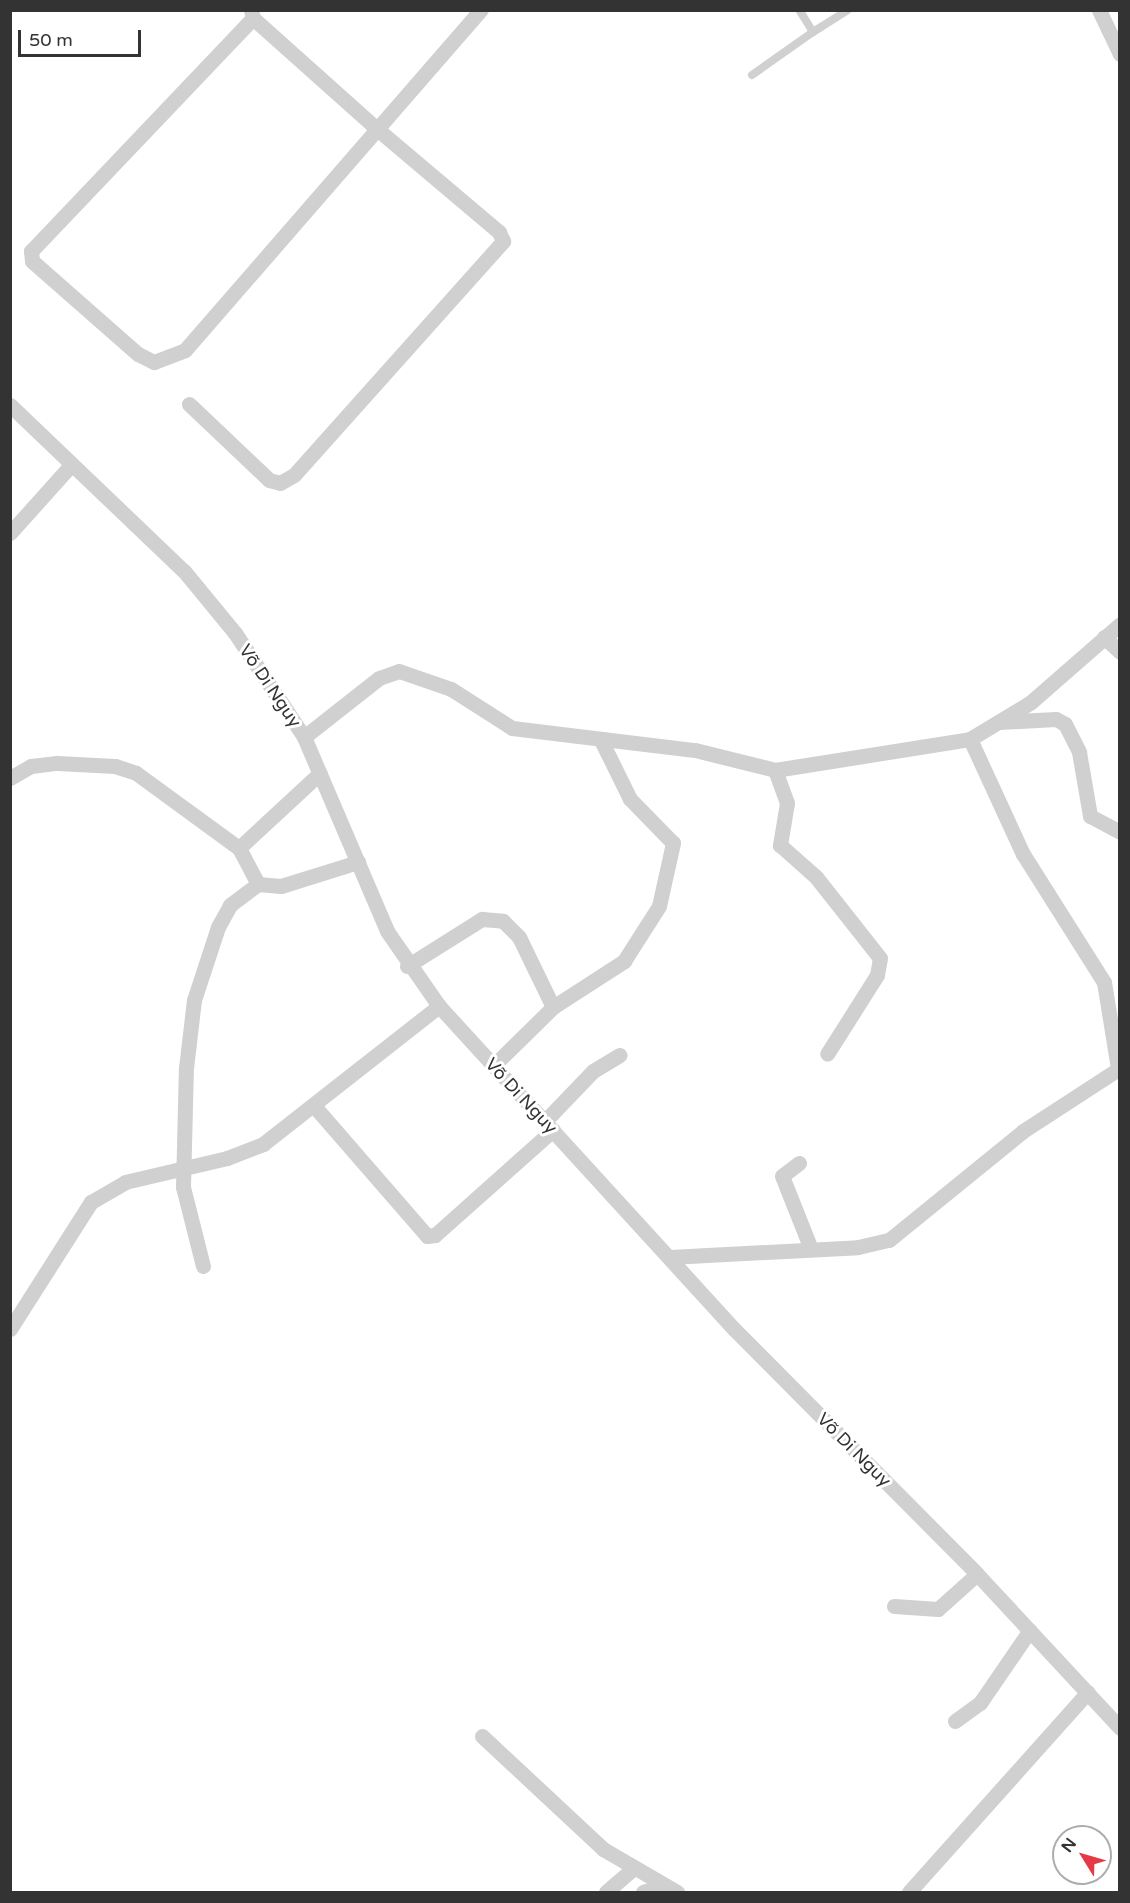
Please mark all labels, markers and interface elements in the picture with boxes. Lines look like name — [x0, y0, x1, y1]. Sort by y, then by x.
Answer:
scale bar — [21, 18, 144, 56]
text: 50 m — [29, 29, 73, 51]
street label: Võ Di Nguy — [234, 640, 306, 732]
street label: Võ Di Nguy — [480, 1054, 562, 1138]
street label: Võ Di Nguy — [812, 1408, 896, 1492]
north arrow — [1052, 1825, 1112, 1885]
text: N — [1057, 1834, 1081, 1857]

